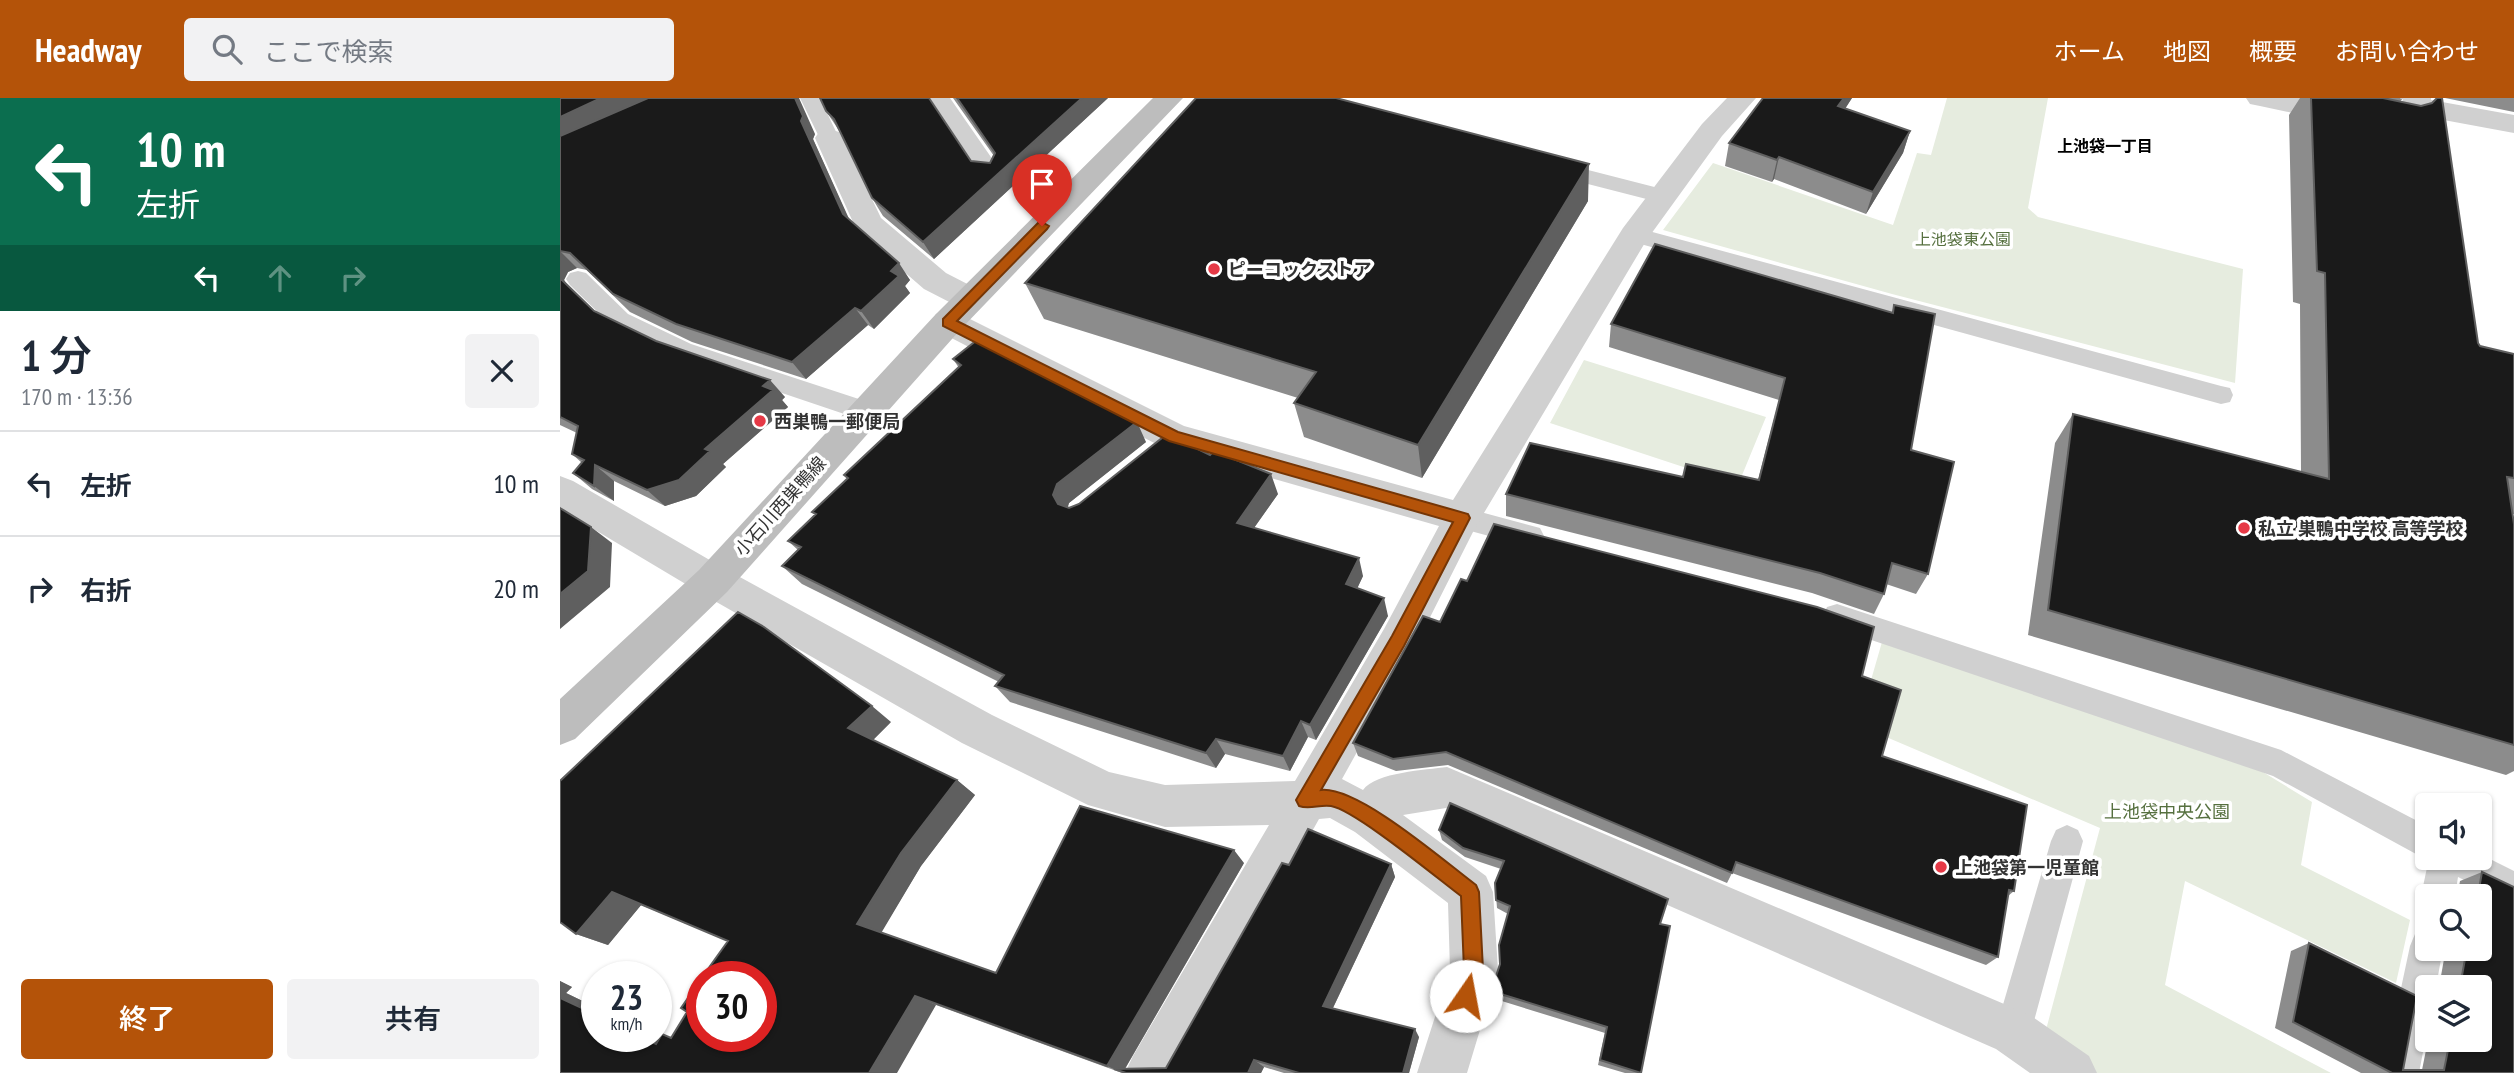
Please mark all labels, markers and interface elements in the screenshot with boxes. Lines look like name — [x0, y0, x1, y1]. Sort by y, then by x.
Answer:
search box — [184, 18, 674, 81]
text: Headway — [35, 28, 142, 71]
icon: search — [208, 30, 246, 68]
text: ここで検索 — [264, 35, 394, 68]
text: ホーム — [2054, 36, 2125, 67]
text: 地図 — [2163, 36, 2211, 67]
text: 概要 — [2249, 36, 2297, 67]
text: お問い合わせ — [2335, 36, 2479, 67]
text: 10 m — [136, 117, 225, 181]
icon: left — [21, 126, 112, 217]
district label: 上池袋一丁目 — [2057, 136, 2153, 156]
pin — [1012, 154, 1072, 226]
icon: arrive — [1023, 165, 1061, 203]
text: 左折 — [136, 183, 200, 225]
park label: 上池袋東公園 — [1915, 229, 2011, 249]
place label: ピーコックストア — [1228, 258, 1371, 281]
icon: left — [188, 259, 226, 297]
icon: ahead — [261, 259, 299, 297]
icon: right — [334, 259, 372, 297]
marker: ピーコックストア — [1206, 261, 1222, 277]
text: 1 分 — [21, 328, 92, 383]
button: close — [465, 334, 539, 408]
text: 170 m · 13:36 — [21, 382, 133, 411]
place label: 西巣鴨一郵便局 — [774, 410, 900, 433]
marker: 西巣鴨一郵便局 — [752, 413, 768, 429]
street label: 小石川西巣鴨線 — [729, 451, 831, 561]
icon: left — [21, 465, 59, 503]
text: 10 m — [493, 467, 539, 500]
text: 左折 — [80, 469, 132, 502]
place label: 私立 巣鴨中学校 高等学校 — [2258, 517, 2463, 540]
marker: 私立 巣鴨中学校 高等学校 — [2236, 520, 2252, 536]
icon: right — [21, 570, 59, 608]
text: 20 m — [493, 572, 539, 605]
text: 右折 — [80, 574, 132, 607]
map controls — [2415, 793, 2492, 1052]
button: sound — [2415, 793, 2492, 870]
park label: 上池袋中央公園 — [2104, 800, 2230, 823]
place label: 上池袋第一児童館 — [1955, 856, 2099, 879]
marker: 上池袋第一児童館 — [1933, 859, 1949, 875]
button: search — [2415, 884, 2492, 961]
position arrow — [1429, 959, 1503, 1033]
speed limit sign: 30 — [686, 961, 777, 1052]
text: 23 — [610, 974, 643, 1020]
button: layers — [2415, 975, 2492, 1052]
button: 終了 — [21, 979, 273, 1059]
button: 共有 — [287, 979, 539, 1059]
text: km/h — [611, 1012, 642, 1035]

